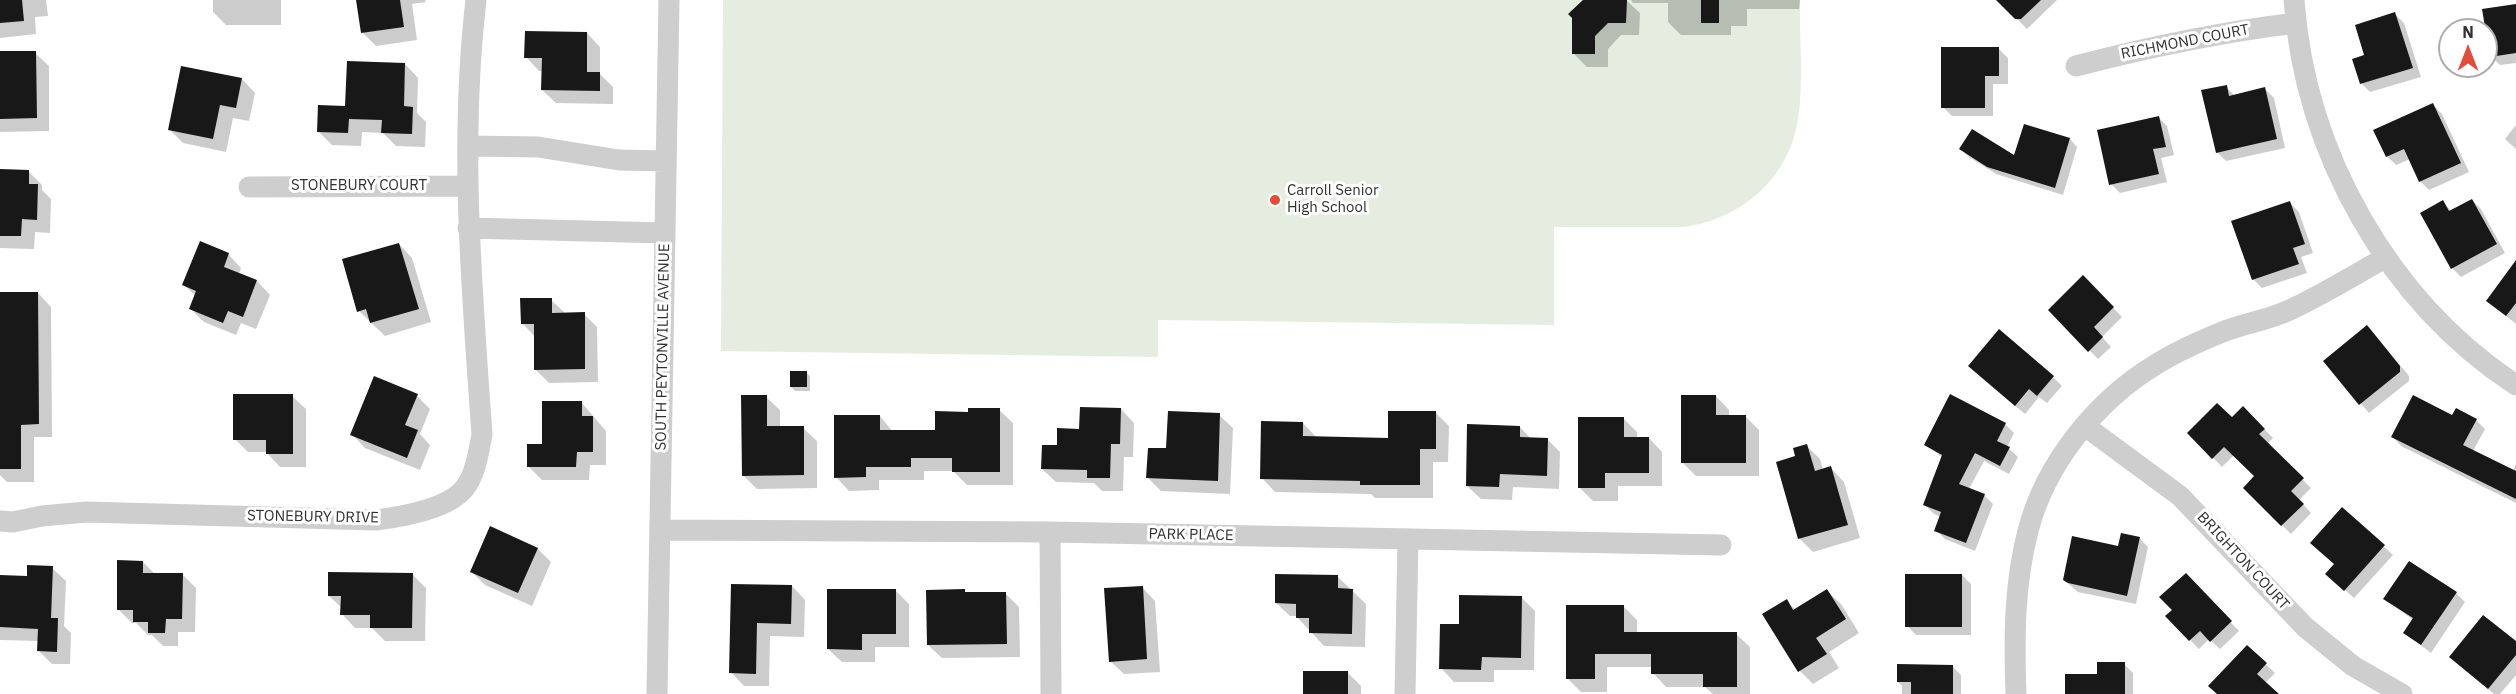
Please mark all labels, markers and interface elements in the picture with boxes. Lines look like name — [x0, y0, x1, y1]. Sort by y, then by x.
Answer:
north arrow — [2438, 18, 2498, 78]
street label: RICHMOND COURT — [2119, 21, 2251, 63]
text: N — [2462, 22, 2474, 42]
street label: STONEBURY COURT — [291, 177, 427, 195]
place label: Carroll Senior High School — [1287, 182, 1378, 217]
marker: Carroll Senior High School — [1268, 193, 1282, 207]
street label: SOUTH PEYTONVILLE AVENUE — [652, 243, 674, 451]
street label: STONEBURY DRIVE — [247, 507, 379, 527]
street label: BRIGHTON COURT — [2193, 508, 2293, 614]
street label: PARK PLACE — [1148, 525, 1234, 545]

